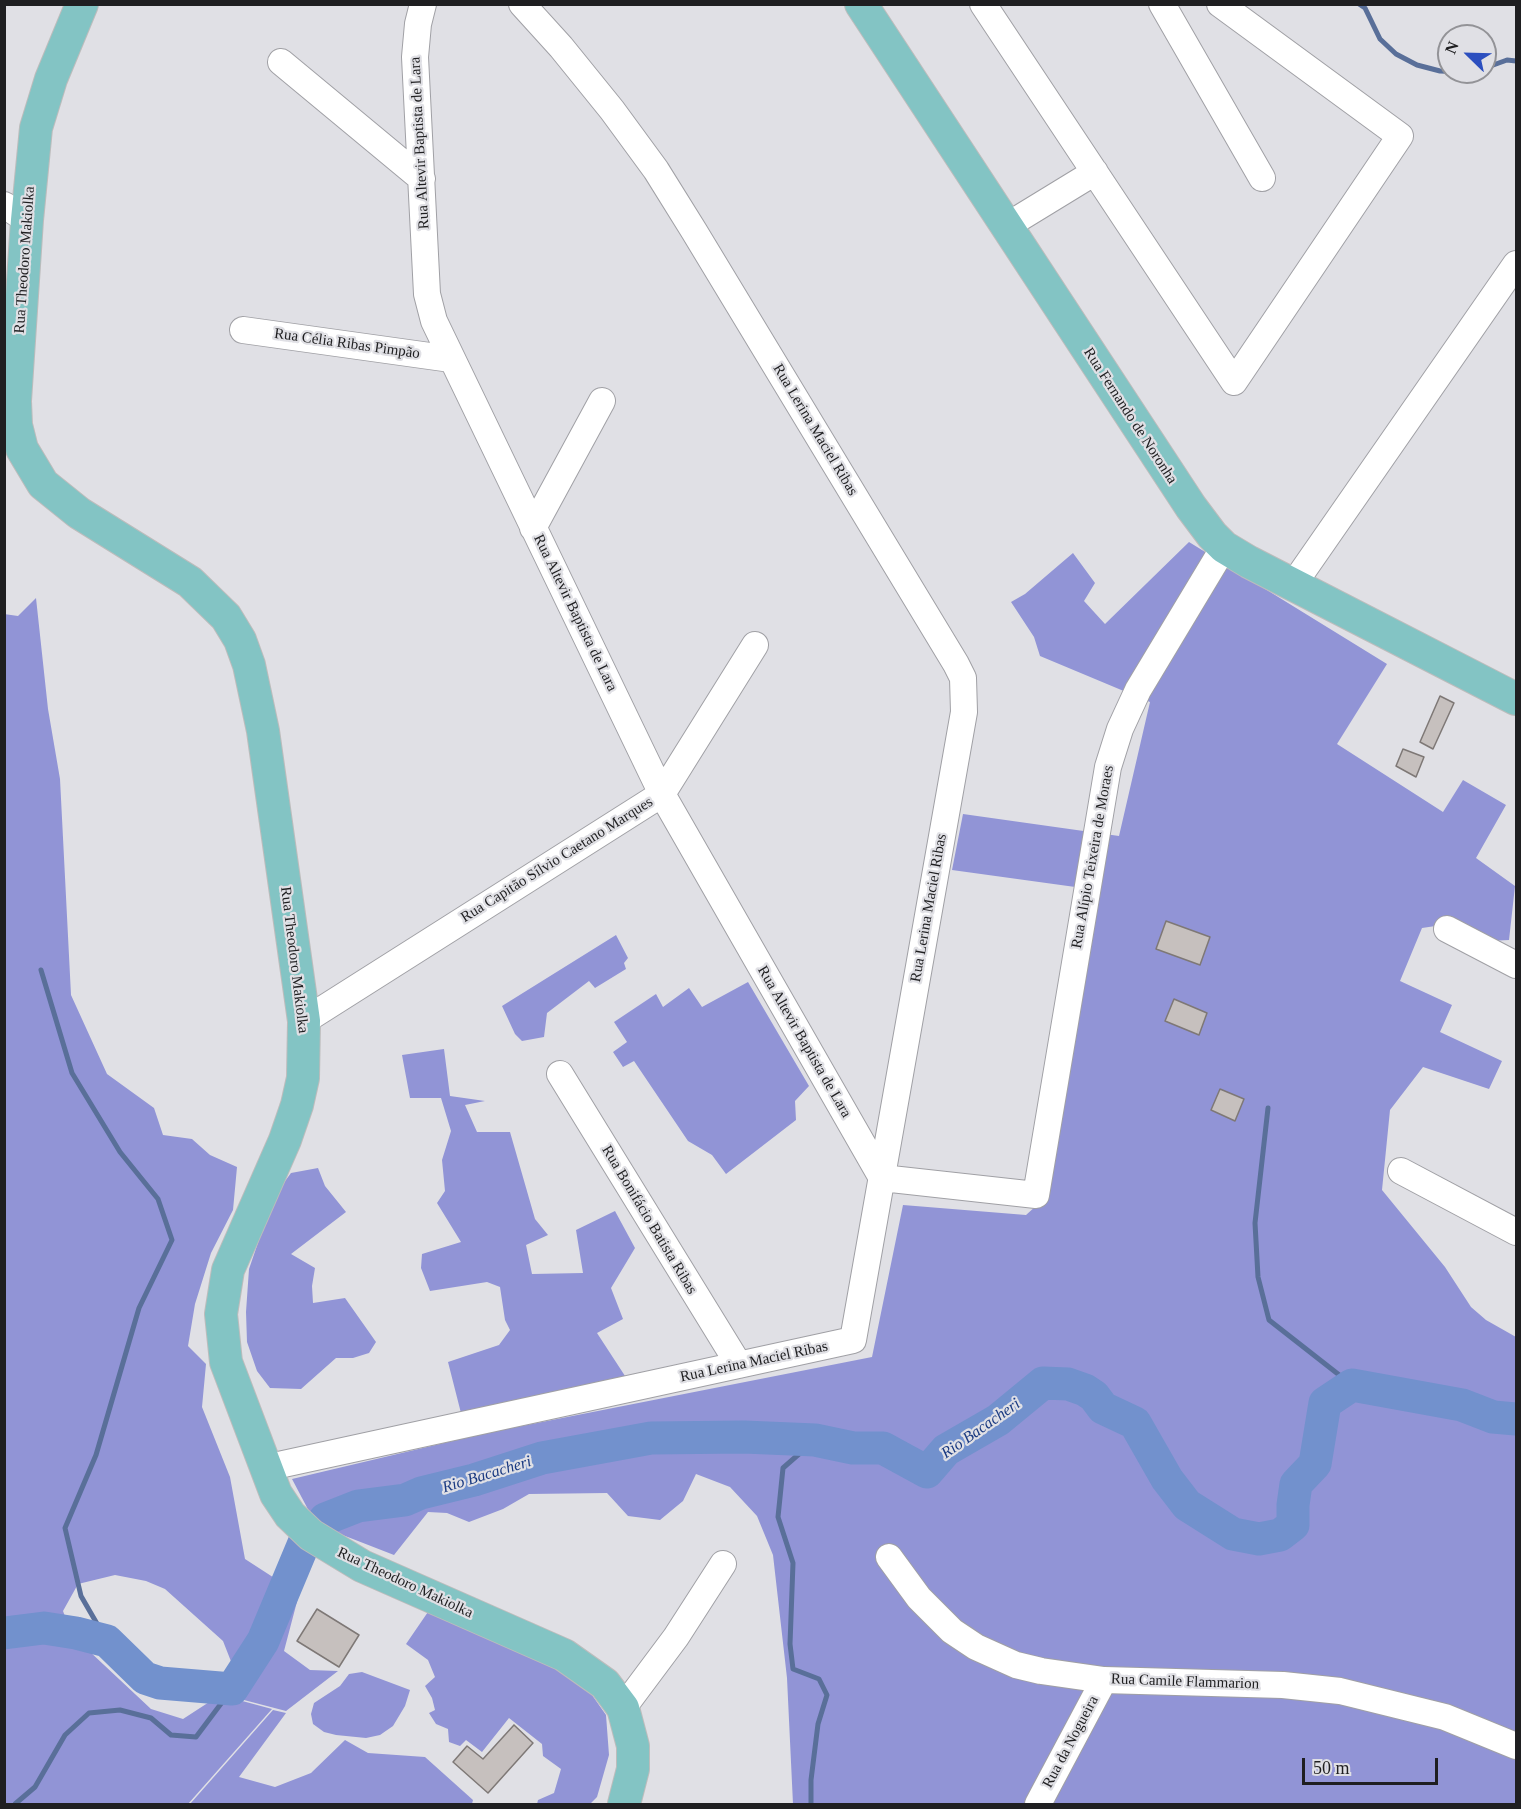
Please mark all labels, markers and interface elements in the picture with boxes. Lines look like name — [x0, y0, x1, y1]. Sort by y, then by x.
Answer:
north arrow — [1437, 24, 1497, 84]
text: N — [1442, 39, 1462, 56]
street label: Rua Altevir Baptista de Lara — [406, 56, 434, 230]
street label: Rua Theodoro Makiolka — [11, 186, 39, 334]
street label: Rua Célia Ribas Pimpão — [273, 325, 421, 363]
street label: Rua Fernando de Noronha — [1079, 345, 1181, 487]
street label: Rua Lerina Maciel Ribas — [769, 361, 861, 499]
street label: Rua Altevir Baptista de Lara — [529, 532, 621, 694]
street label: Rua Alípio Teixeira de Moraes — [1068, 764, 1118, 950]
street label: Rua Capitão Sílvio Caetano Marques — [458, 793, 656, 927]
street label: Rua Lerina Maciel Ribas — [907, 832, 951, 984]
street label: Rua Theodoro Makiolka — [276, 886, 312, 1034]
street label: Rua Altevir Baptista de Lara — [753, 963, 855, 1121]
street label: Rua Bonifácio Batista Ribas — [597, 1142, 701, 1298]
street label: Rua Lerina Maciel Ribas — [679, 1338, 829, 1386]
water label: Rio Bacacheri — [938, 1395, 1024, 1463]
water label: Rio Bacacheri — [440, 1452, 534, 1498]
street label: Rua Theodoro Makiolka — [334, 1544, 476, 1622]
street label: Rua Camile Flammarion — [1111, 1670, 1259, 1694]
street label: Rua da Nogueira — [1039, 1693, 1103, 1791]
scale bar — [1305, 1746, 1442, 1784]
text: 50 m — [1313, 1758, 1350, 1778]

